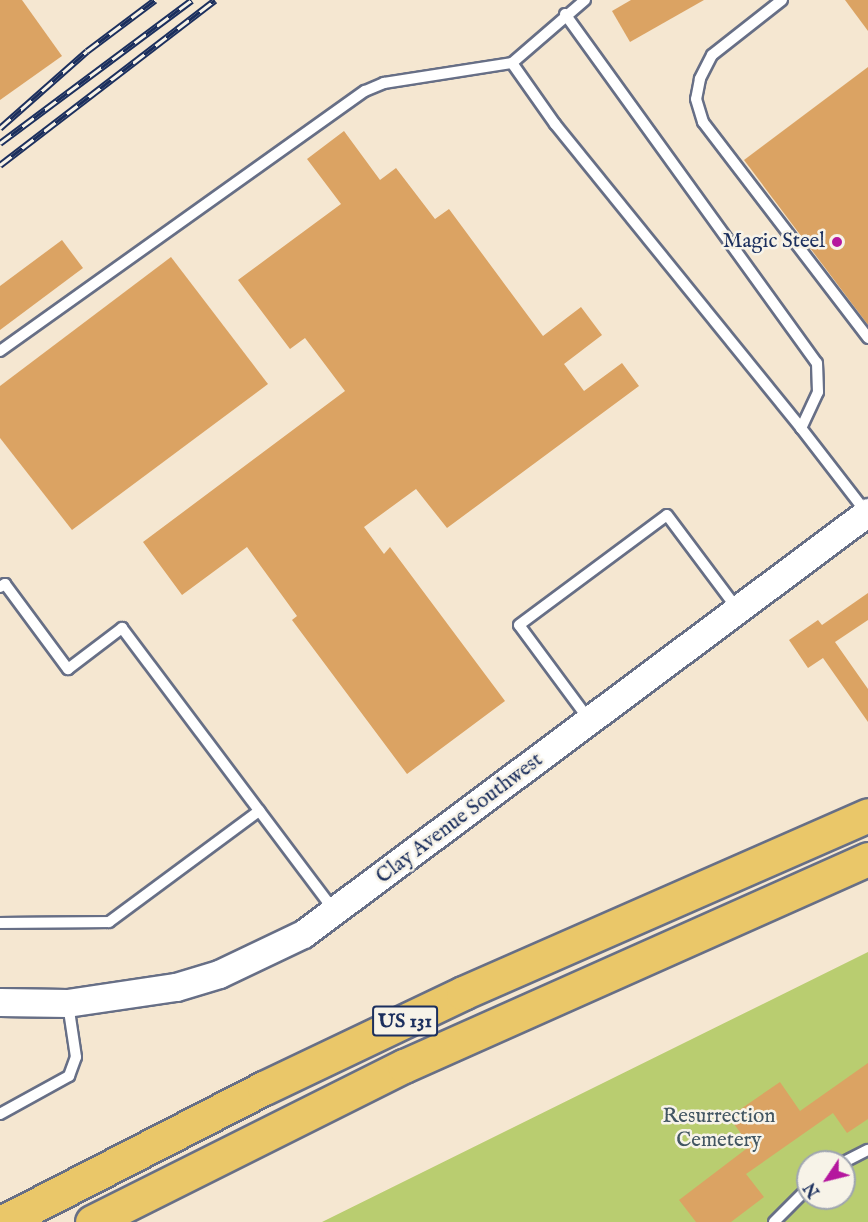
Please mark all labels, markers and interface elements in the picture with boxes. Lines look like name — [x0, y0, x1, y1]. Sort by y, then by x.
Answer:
place label: Magic Steel — [723, 229, 825, 255]
marker: Magic Steel — [830, 235, 844, 249]
street label: Clay Avenue Southwest — [372, 748, 548, 890]
road number: US 131 — [372, 1004, 438, 1038]
park label: Resurrection Cemetery — [662, 1104, 776, 1154]
north arrow — [796, 1150, 856, 1210]
text: N — [801, 1178, 825, 1201]

